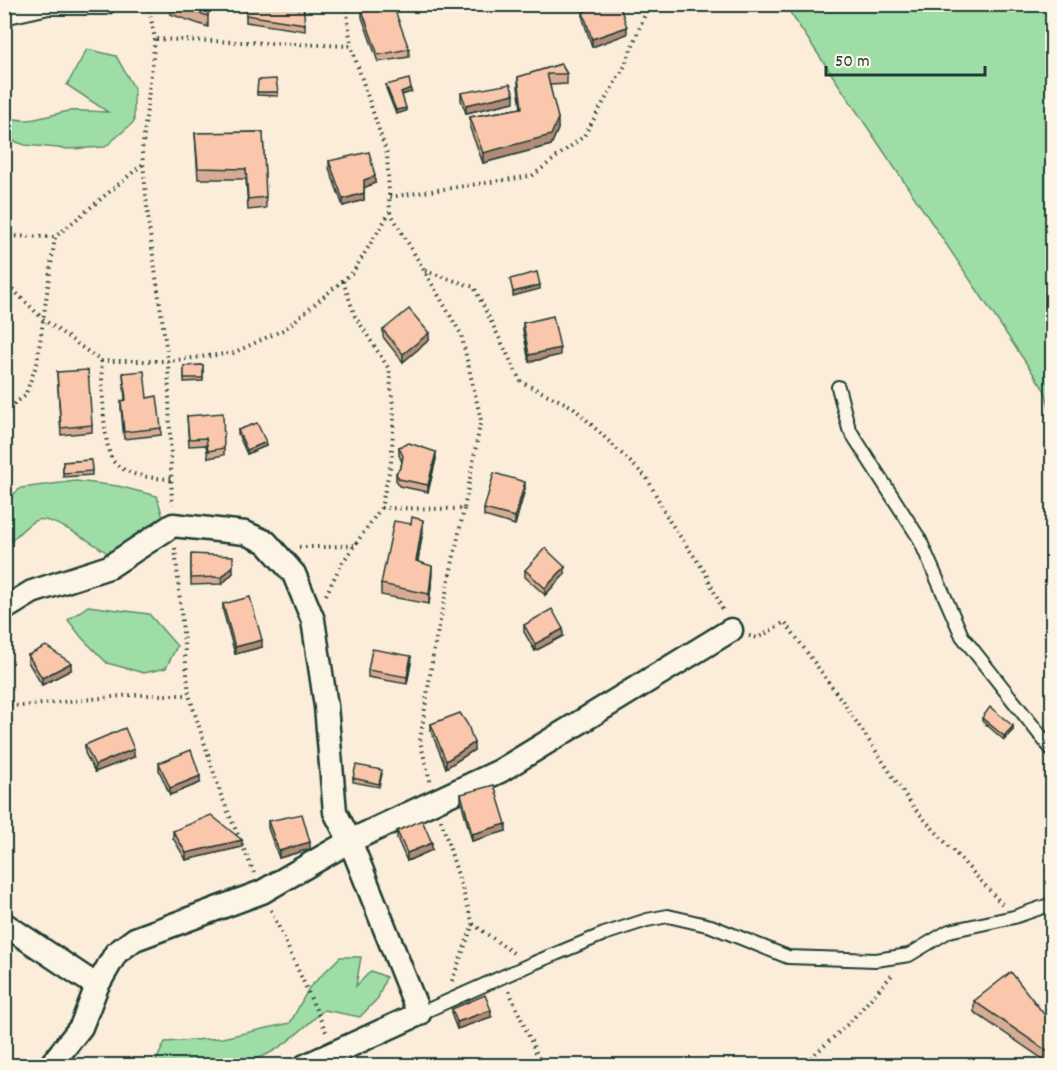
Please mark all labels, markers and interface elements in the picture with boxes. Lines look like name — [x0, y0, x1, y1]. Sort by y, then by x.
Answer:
scale bar — [826, 39, 985, 77]
text: 50 m — [835, 50, 870, 75]

